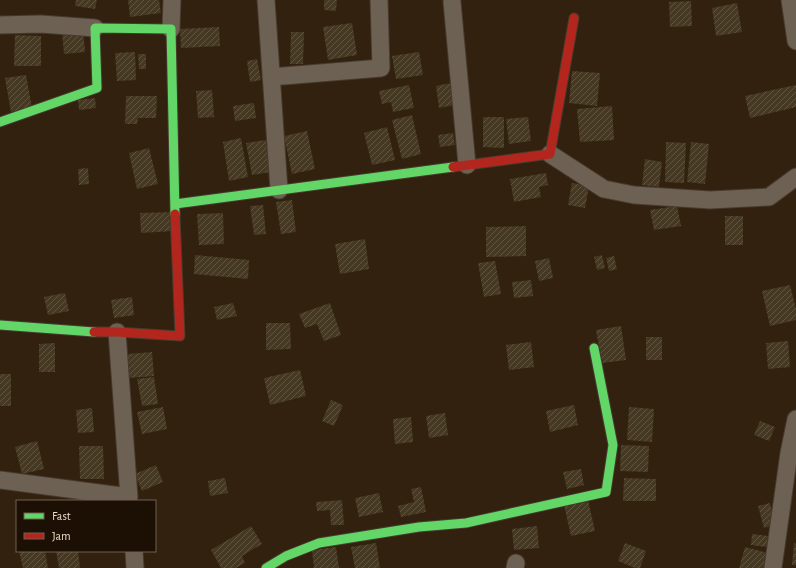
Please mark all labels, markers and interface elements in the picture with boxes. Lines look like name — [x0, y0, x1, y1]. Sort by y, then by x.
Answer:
legend — [16, 500, 156, 552]
text: Fast — [52, 510, 71, 522]
text: Jam — [52, 530, 71, 542]

